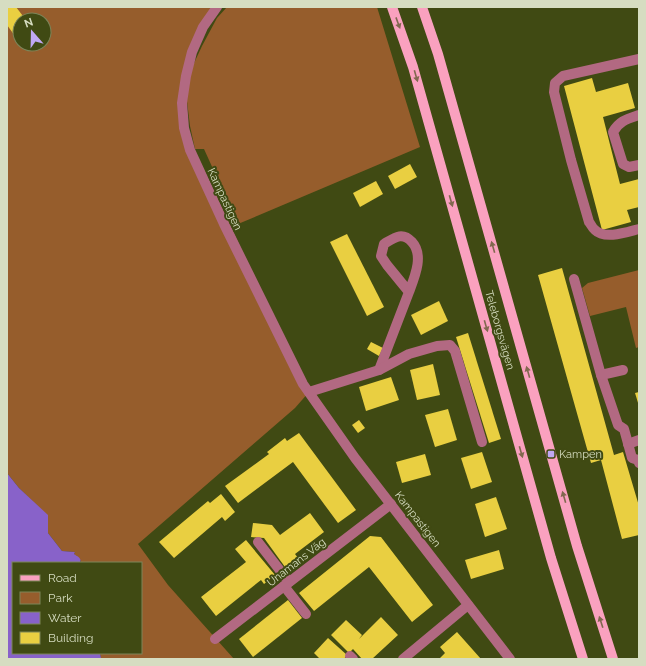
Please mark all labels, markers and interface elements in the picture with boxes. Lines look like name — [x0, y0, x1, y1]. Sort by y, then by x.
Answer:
north arrow — [12, 12, 52, 52]
text: N — [23, 16, 35, 31]
one-way arrow — [395, 17, 401, 29]
one-way arrow — [413, 70, 419, 82]
street label: Kampastigen — [204, 166, 245, 232]
one-way arrow — [448, 195, 454, 207]
one-way arrow — [490, 241, 496, 253]
street label: Teleborgsvägen — [482, 289, 517, 371]
one-way arrow — [483, 321, 489, 333]
one-way arrow — [525, 366, 531, 378]
one-way arrow — [518, 446, 524, 458]
place label: Kampen — [559, 448, 602, 461]
marker: Kampen — [546, 449, 556, 459]
street label: Kampastigen — [392, 489, 443, 550]
one-way arrow — [560, 491, 566, 504]
street label: Unamans Väg — [264, 536, 328, 589]
legend — [12, 562, 142, 654]
text: Road — [48, 571, 77, 585]
text: Park — [48, 591, 73, 605]
text: Water — [48, 611, 82, 625]
one-way arrow — [598, 616, 604, 628]
text: Building — [48, 631, 94, 645]

